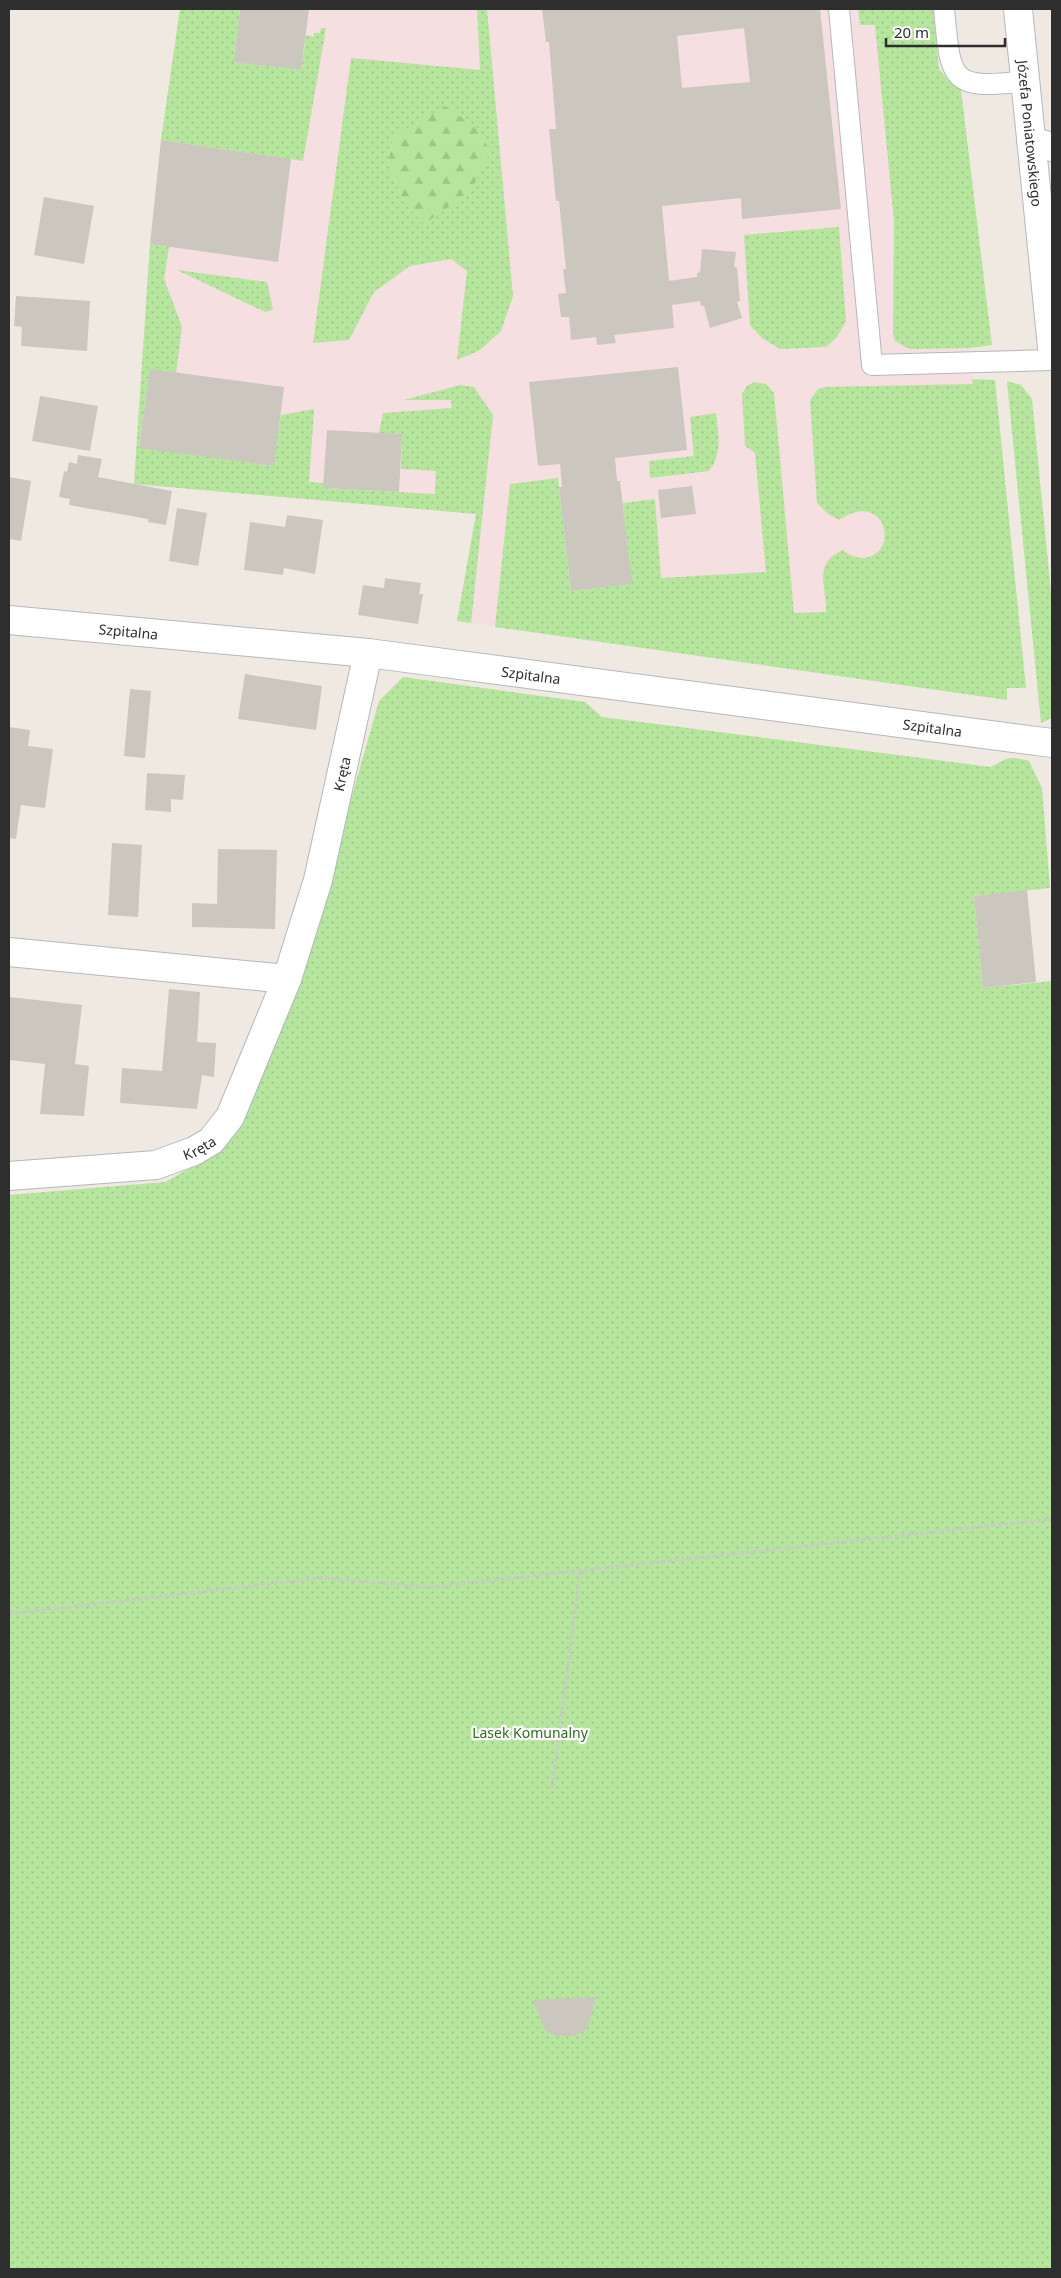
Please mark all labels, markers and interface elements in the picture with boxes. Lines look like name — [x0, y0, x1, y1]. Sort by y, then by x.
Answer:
scale bar — [886, 15, 1005, 47]
text: 20 m — [894, 22, 929, 42]
street label: Józefa Poniatowskiego — [1013, 57, 1047, 208]
street label: Szpitalna — [98, 619, 159, 643]
street label: Szpitalna — [500, 661, 562, 688]
street label: Szpitalna — [902, 714, 963, 741]
street label: Kręta — [328, 755, 354, 793]
street label: Kręta — [180, 1131, 219, 1164]
park label: Lasek Komunalny — [472, 1723, 589, 1742]

